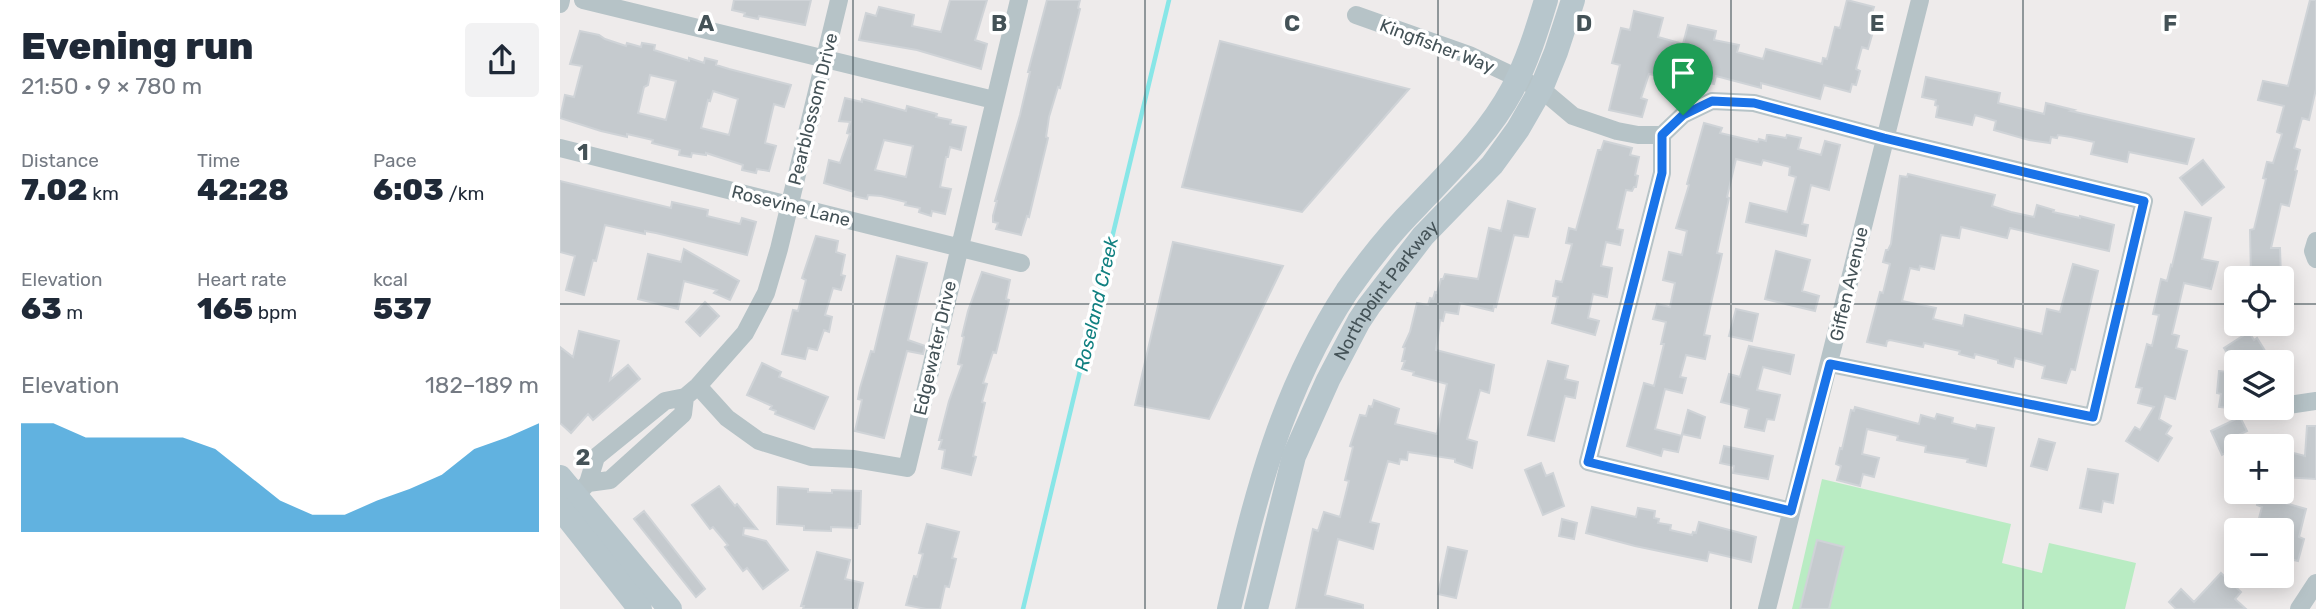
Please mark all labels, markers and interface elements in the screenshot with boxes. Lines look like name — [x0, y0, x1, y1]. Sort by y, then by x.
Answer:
text: A — [698, 9, 715, 37]
text: B — [991, 9, 1007, 37]
text: C — [1284, 9, 1300, 37]
text: D — [1576, 9, 1592, 37]
text: E — [1870, 9, 1884, 37]
text: F — [2163, 9, 2177, 37]
street label: Kingfisher Way — [1376, 14, 1498, 78]
text: Evening run — [21, 23, 254, 69]
button: share — [465, 23, 539, 97]
street label: Pearblossom Drive — [783, 31, 843, 187]
pin — [1653, 43, 1713, 115]
icon: arrive — [1664, 54, 1702, 92]
text: 21:50 · 9 × 780 m — [21, 72, 202, 100]
text: 1 — [577, 138, 589, 166]
text: Distance — [21, 149, 99, 172]
text: Time — [197, 149, 240, 172]
text: Pace — [373, 149, 417, 172]
text: 7.02 — [21, 172, 87, 208]
text: 42:28 — [197, 172, 289, 208]
text: 6:03 — [373, 172, 444, 208]
street label: Rosevine Lane — [729, 181, 853, 231]
text: km — [87, 182, 119, 205]
text: /km — [444, 182, 484, 205]
street label: Northpoint Parkway — [1329, 216, 1443, 364]
street label: Giffen Avenue — [1825, 225, 1873, 343]
water label: Roseland Creek — [1070, 234, 1123, 374]
map controls — [2224, 266, 2294, 588]
button: locate — [2224, 266, 2294, 336]
text: Elevation — [21, 268, 102, 291]
text: Heart rate — [197, 268, 287, 291]
text: kcal — [373, 268, 408, 291]
street label: Edgewater Drive — [909, 279, 961, 417]
text: 63 — [21, 291, 62, 327]
text: 165 — [197, 291, 253, 327]
text: 537 — [373, 291, 432, 327]
text: m — [62, 301, 83, 324]
text: bpm — [253, 301, 297, 324]
button: layers — [2224, 350, 2294, 420]
text: Elevation — [21, 371, 120, 399]
text: 182–189 m — [425, 371, 539, 399]
button: + — [2224, 434, 2294, 504]
text: 2 — [576, 443, 590, 471]
button: − — [2224, 518, 2294, 588]

